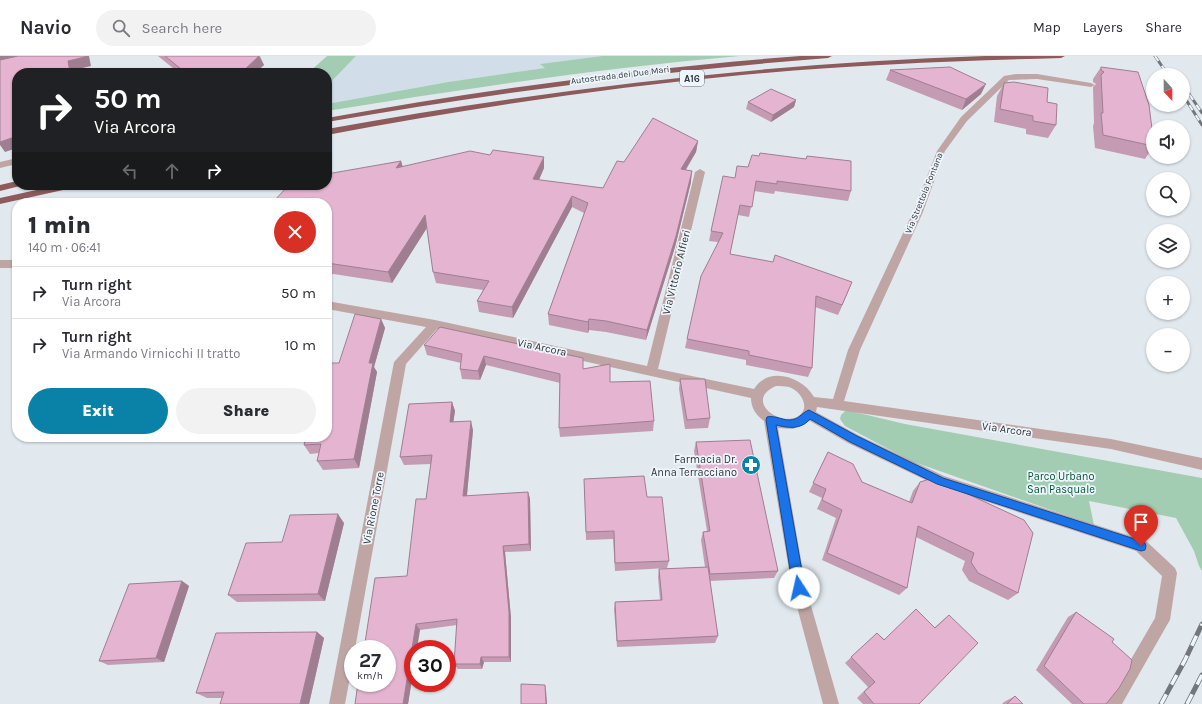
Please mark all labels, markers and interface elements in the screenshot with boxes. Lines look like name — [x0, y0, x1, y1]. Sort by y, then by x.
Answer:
search box — [96, 10, 376, 46]
text: Navio — [20, 17, 72, 39]
icon: search — [110, 17, 132, 39]
text: Search here — [142, 19, 222, 37]
text: Map — [1033, 19, 1061, 36]
text: Layers — [1083, 19, 1123, 36]
text: Share — [1145, 19, 1182, 36]
street label: Autostrada dei Due Mari — [570, 64, 670, 86]
north arrow — [1146, 68, 1190, 112]
map controls — [1146, 68, 1190, 372]
road number: A16 — [680, 70, 704, 86]
text: 50 m — [94, 82, 162, 115]
icon: right — [28, 84, 80, 136]
text: Via Arcora — [94, 116, 176, 138]
button: sound — [1146, 120, 1190, 164]
street label: Via Strettola Fontana — [903, 151, 945, 235]
icon: left — [119, 160, 141, 182]
icon: ahead — [161, 160, 183, 182]
icon: right — [203, 160, 225, 182]
button: search — [1146, 172, 1190, 216]
text: 1 min — [28, 211, 91, 239]
button: close — [274, 211, 316, 253]
button: layers — [1146, 224, 1190, 268]
street label: Via Vittorio Alfieri — [660, 228, 693, 316]
text: 140 m · 06:41 — [28, 240, 101, 255]
text: Turn right — [62, 276, 132, 294]
button: + — [1146, 276, 1190, 320]
icon: right — [28, 282, 50, 304]
text: 50 m — [281, 284, 316, 302]
text: Via Arcora — [62, 294, 121, 309]
text: Turn right — [62, 328, 132, 346]
button: − — [1146, 328, 1190, 372]
icon: right — [28, 334, 50, 356]
text: 10 m — [285, 336, 316, 354]
street label: Via Arcora — [516, 336, 568, 359]
text: Via Armando Virnicchi II tratto — [62, 346, 240, 361]
button: Exit — [28, 388, 168, 434]
button: Share — [176, 388, 316, 434]
street label: Via Arcora — [981, 420, 1033, 439]
place label: Farmacia Dr. Anna Terracciano — [651, 453, 737, 479]
pharmacy icon: Farmacia Dr. Anna Terracciano — [740, 454, 762, 476]
park label: Parco Urbano San Pasquale — [1027, 470, 1095, 496]
street label: Via Rione Torre — [360, 471, 387, 545]
pin — [1124, 505, 1158, 546]
icon: arrive — [1130, 511, 1152, 533]
position arrow — [778, 567, 820, 609]
speed limit sign: 30 — [404, 640, 456, 692]
text: 27 — [359, 649, 381, 672]
text: km/h — [357, 670, 383, 682]

